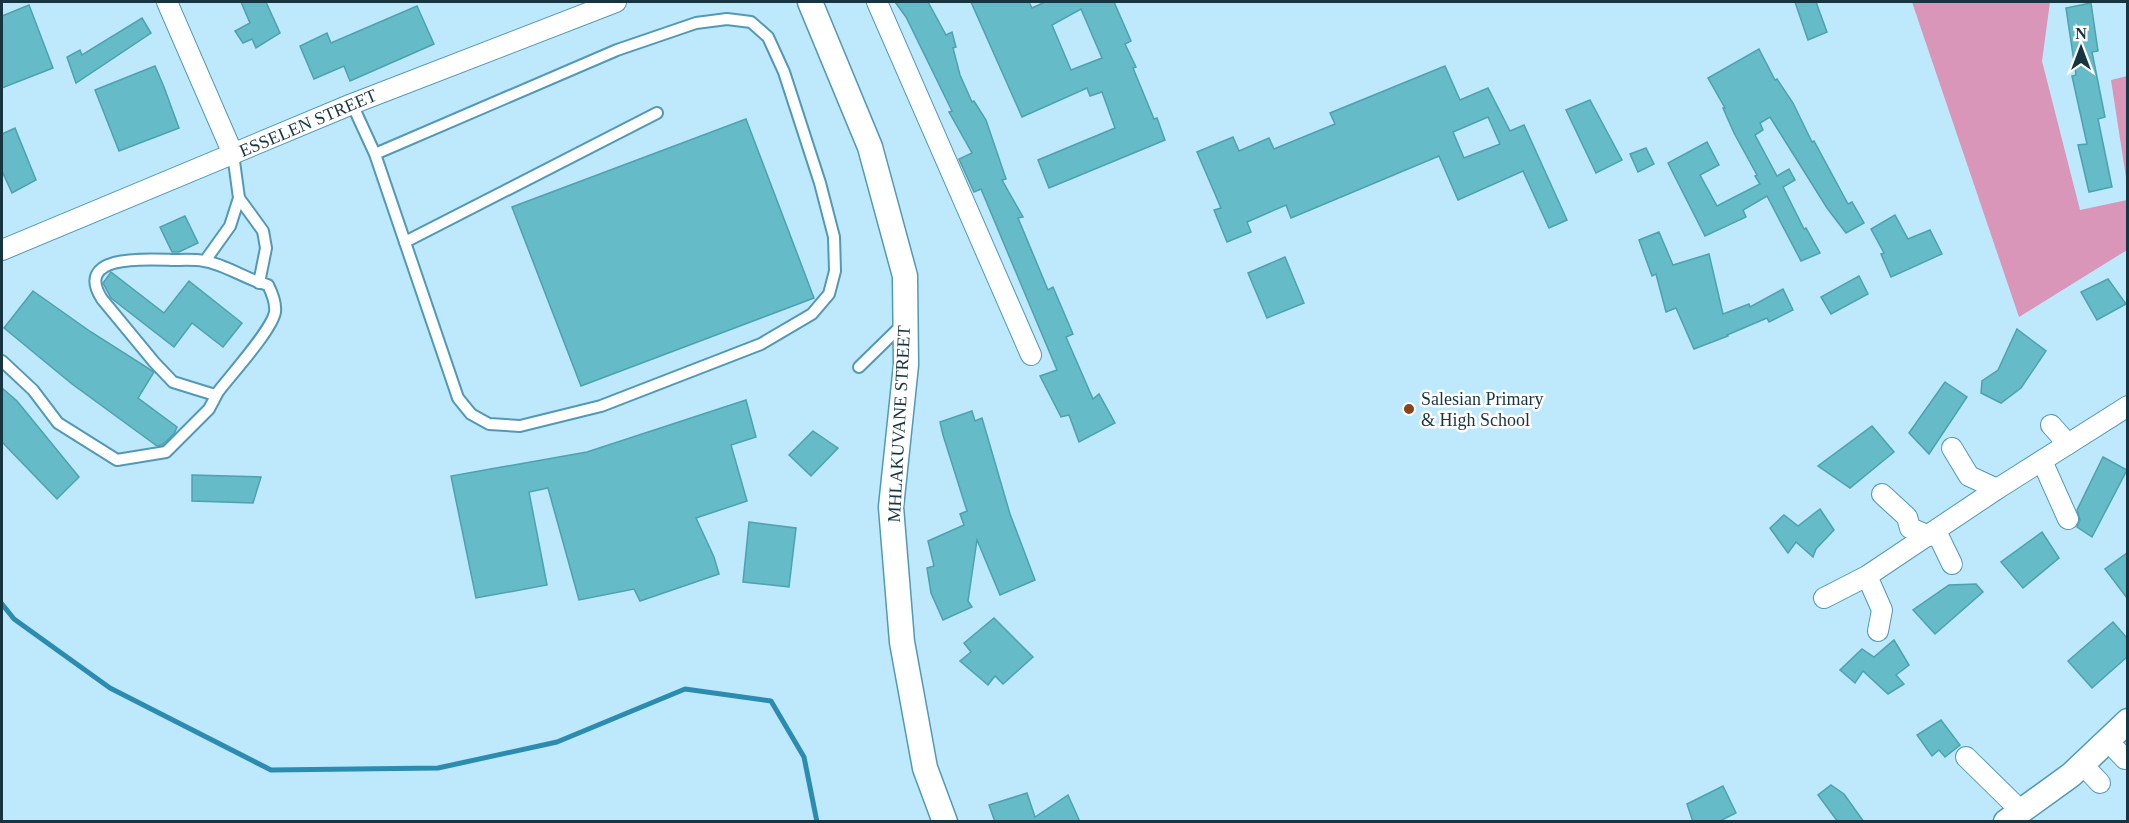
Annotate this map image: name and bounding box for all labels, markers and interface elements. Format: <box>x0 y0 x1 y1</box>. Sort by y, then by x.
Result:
north arrow <box>2051 18 2111 78</box>
text: N <box>2075 25 2087 42</box>
street label: ESSELEN STREET <box>236 85 380 161</box>
street label: MHLAKUVANE STREET <box>884 325 914 523</box>
place label: Salesian Primary & High School <box>1421 389 1543 430</box>
marker: Salesian Primary & High School <box>1402 402 1416 416</box>

